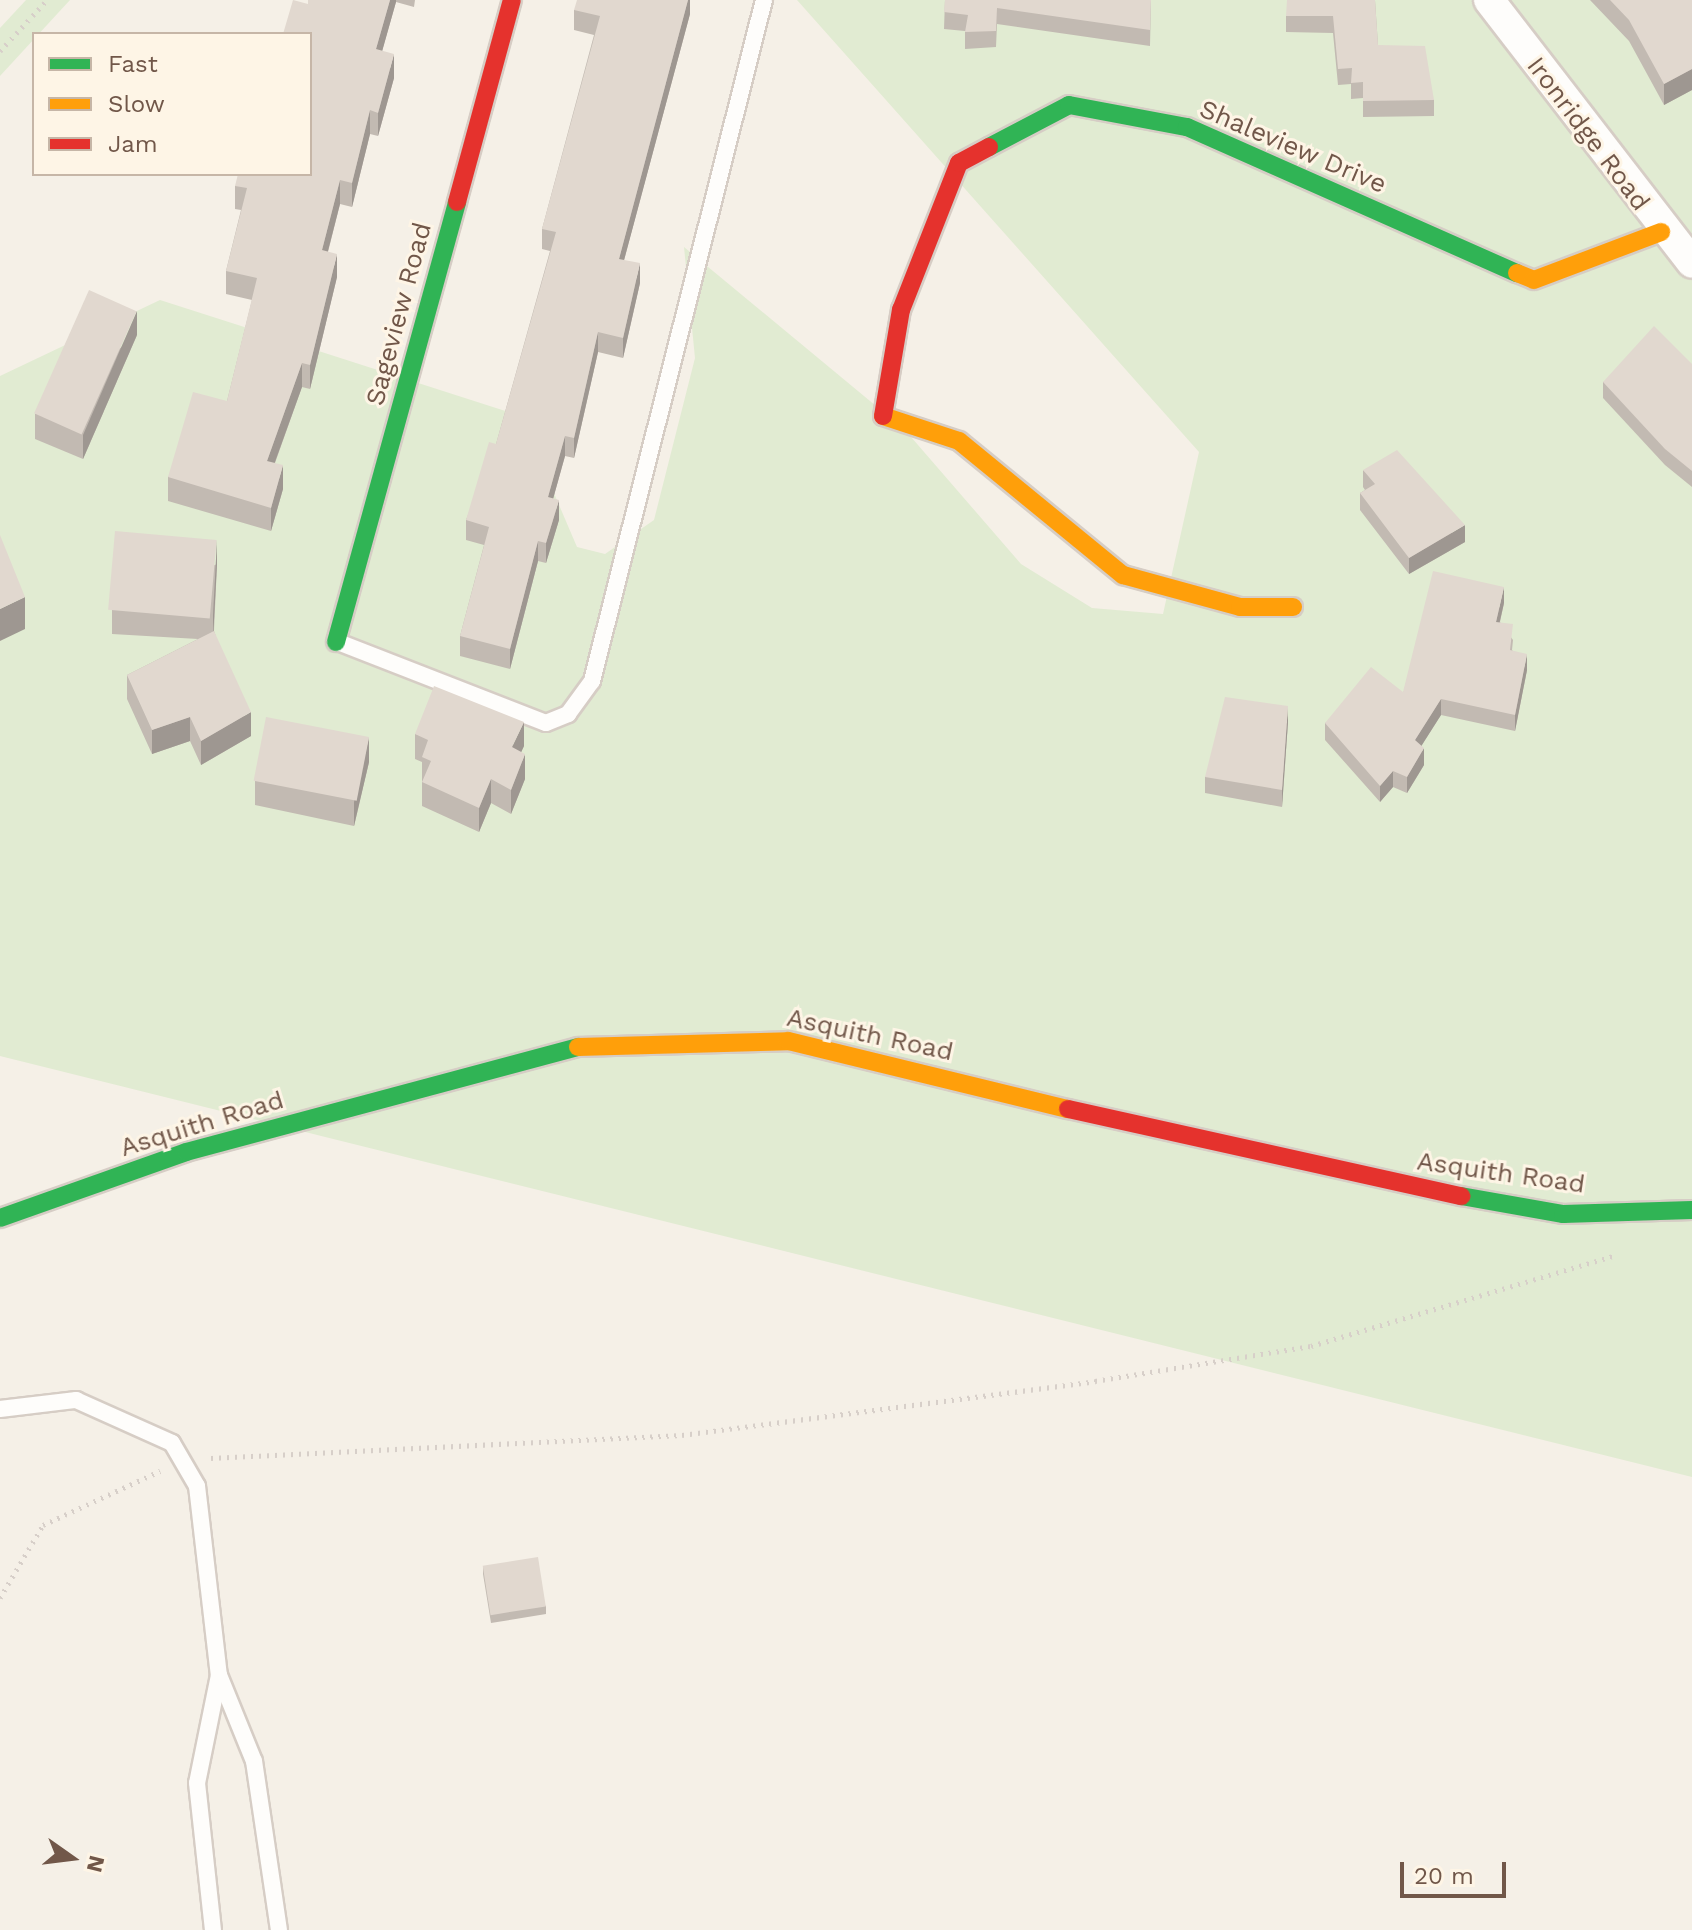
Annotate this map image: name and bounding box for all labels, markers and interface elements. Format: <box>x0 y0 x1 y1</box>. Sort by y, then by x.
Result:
legend <box>32 32 312 176</box>
text: Fast <box>108 50 158 78</box>
street label: Ironridge Road <box>1520 51 1656 217</box>
text: Slow <box>108 90 165 118</box>
street label: Shaleview Drive <box>1195 93 1391 201</box>
text: Jam <box>108 130 158 158</box>
street label: Sageview Road <box>360 219 438 409</box>
street label: Asquith Road <box>784 1002 956 1068</box>
street label: Asquith Road <box>116 1084 288 1164</box>
street label: Asquith Road <box>1415 1146 1587 1200</box>
north arrow <box>32 1818 112 1898</box>
scale bar <box>1404 1846 1510 1896</box>
text: N <box>82 1853 110 1875</box>
text: 20 m <box>1414 1862 1474 1890</box>

